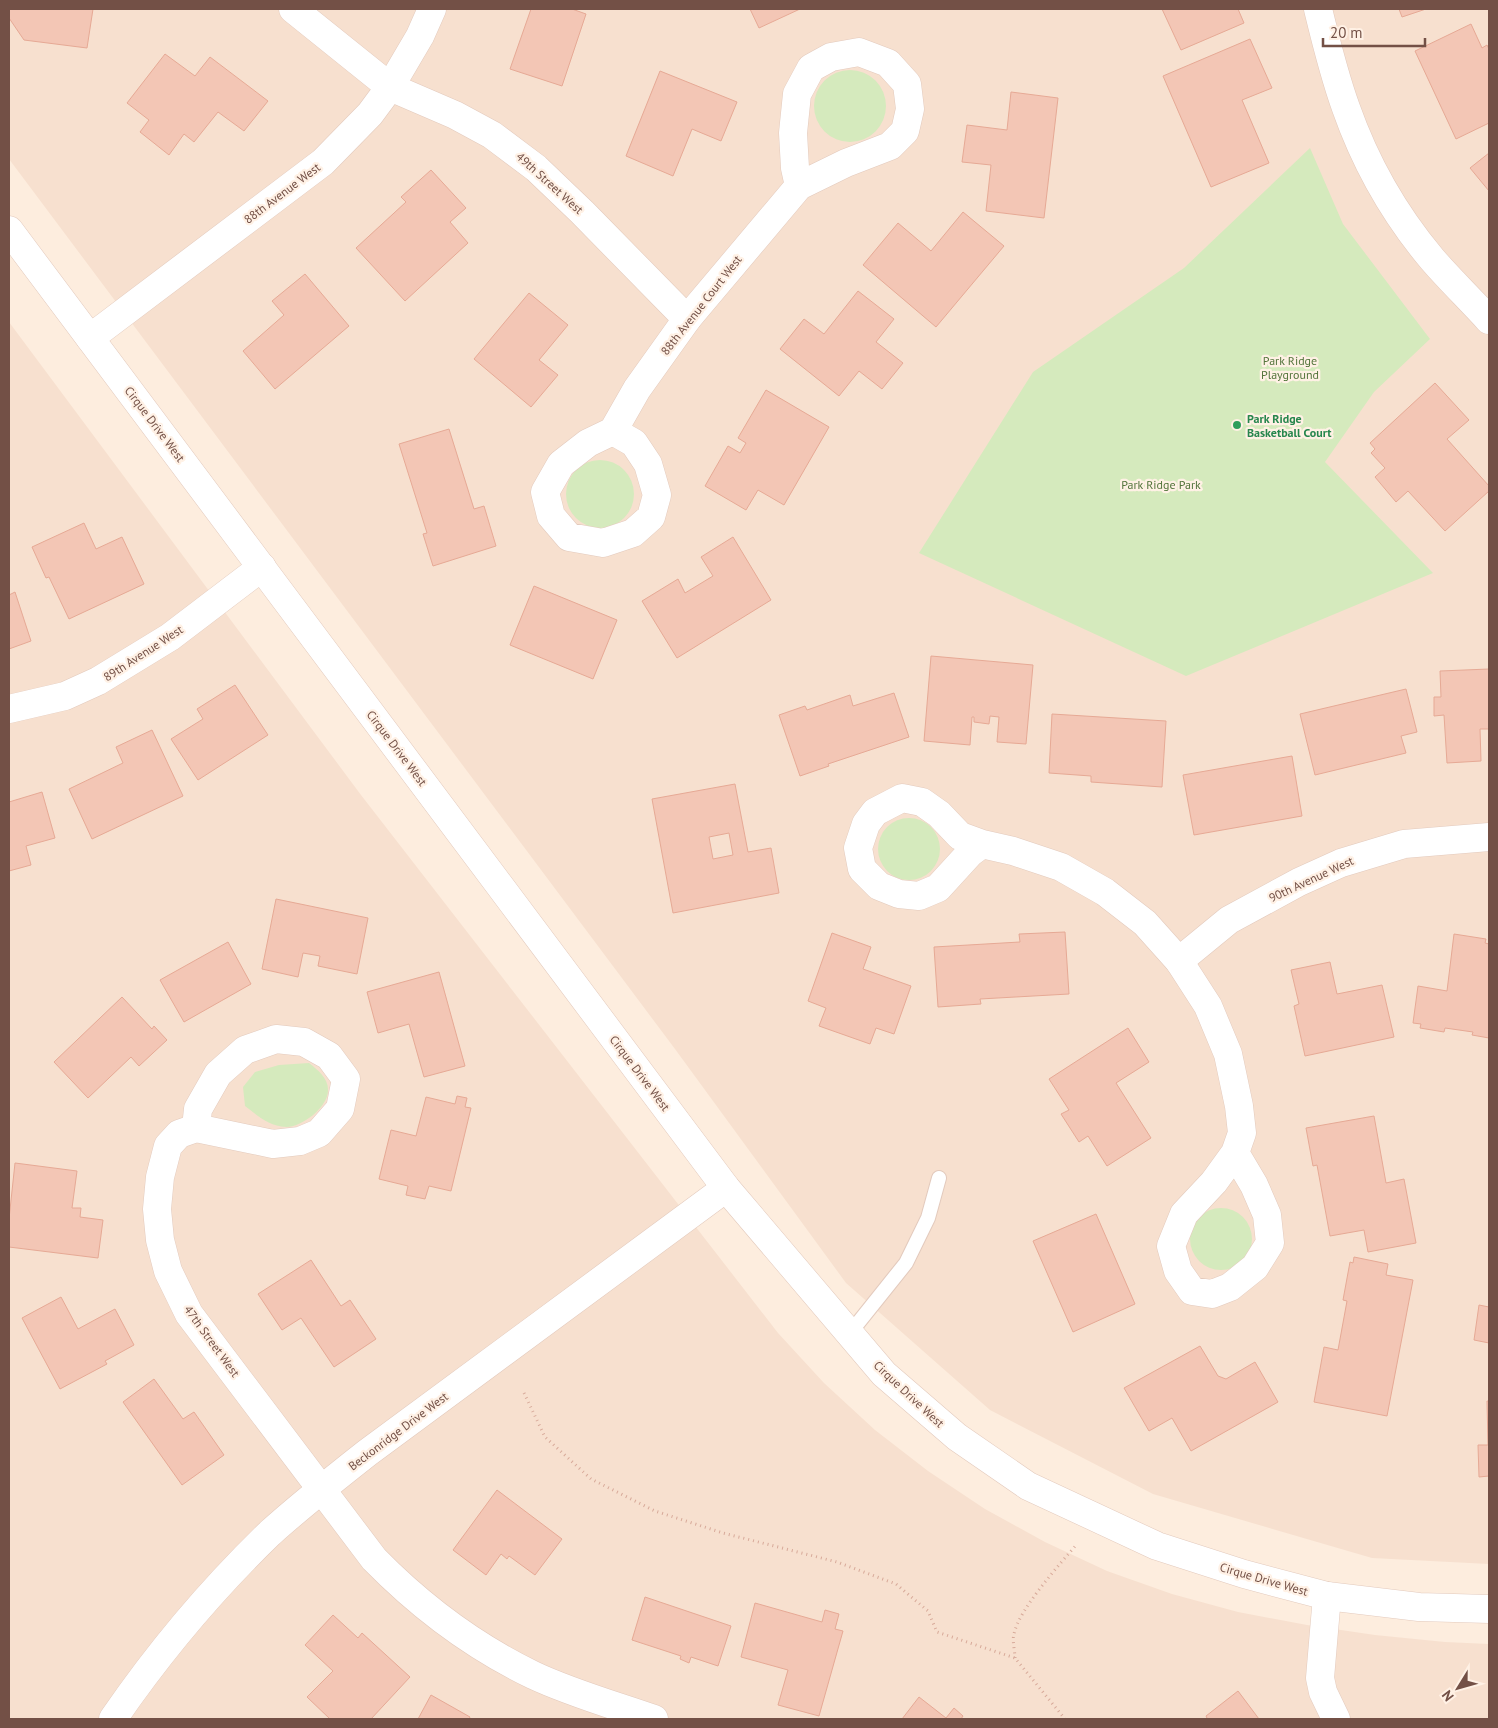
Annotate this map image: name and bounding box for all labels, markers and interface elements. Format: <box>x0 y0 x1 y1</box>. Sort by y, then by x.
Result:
scale bar <box>1323 15 1426 47</box>
text: 20 m <box>1330 23 1363 42</box>
street label: 49th Street West <box>513 149 587 217</box>
street label: 88th Avenue West <box>241 159 323 227</box>
street label: 88th Avenue Court West <box>657 252 745 358</box>
park label: Park Ridge Playground <box>1261 353 1319 382</box>
street label: Cirque Drive West <box>122 383 188 465</box>
place label: Park Ridge Basketball Court <box>1247 411 1332 440</box>
marker: Park Ridge Basketball Court <box>1231 419 1243 431</box>
park label: Park Ridge Park <box>1121 477 1201 492</box>
street label: 89th Avenue West <box>100 622 186 684</box>
street label: Cirque Drive West <box>364 707 430 789</box>
street label: 90th Avenue West <box>1266 853 1356 905</box>
street label: Cirque Drive West <box>607 1032 673 1114</box>
street label: 47th Street West <box>181 1302 243 1380</box>
street label: Cirque Drive West <box>871 1358 947 1430</box>
street label: Beckonridge Drive West <box>345 1389 451 1473</box>
street label: Cirque Drive West <box>1218 1559 1310 1599</box>
north arrow <box>1433 1663 1483 1713</box>
text: N <box>1438 1687 1458 1705</box>

